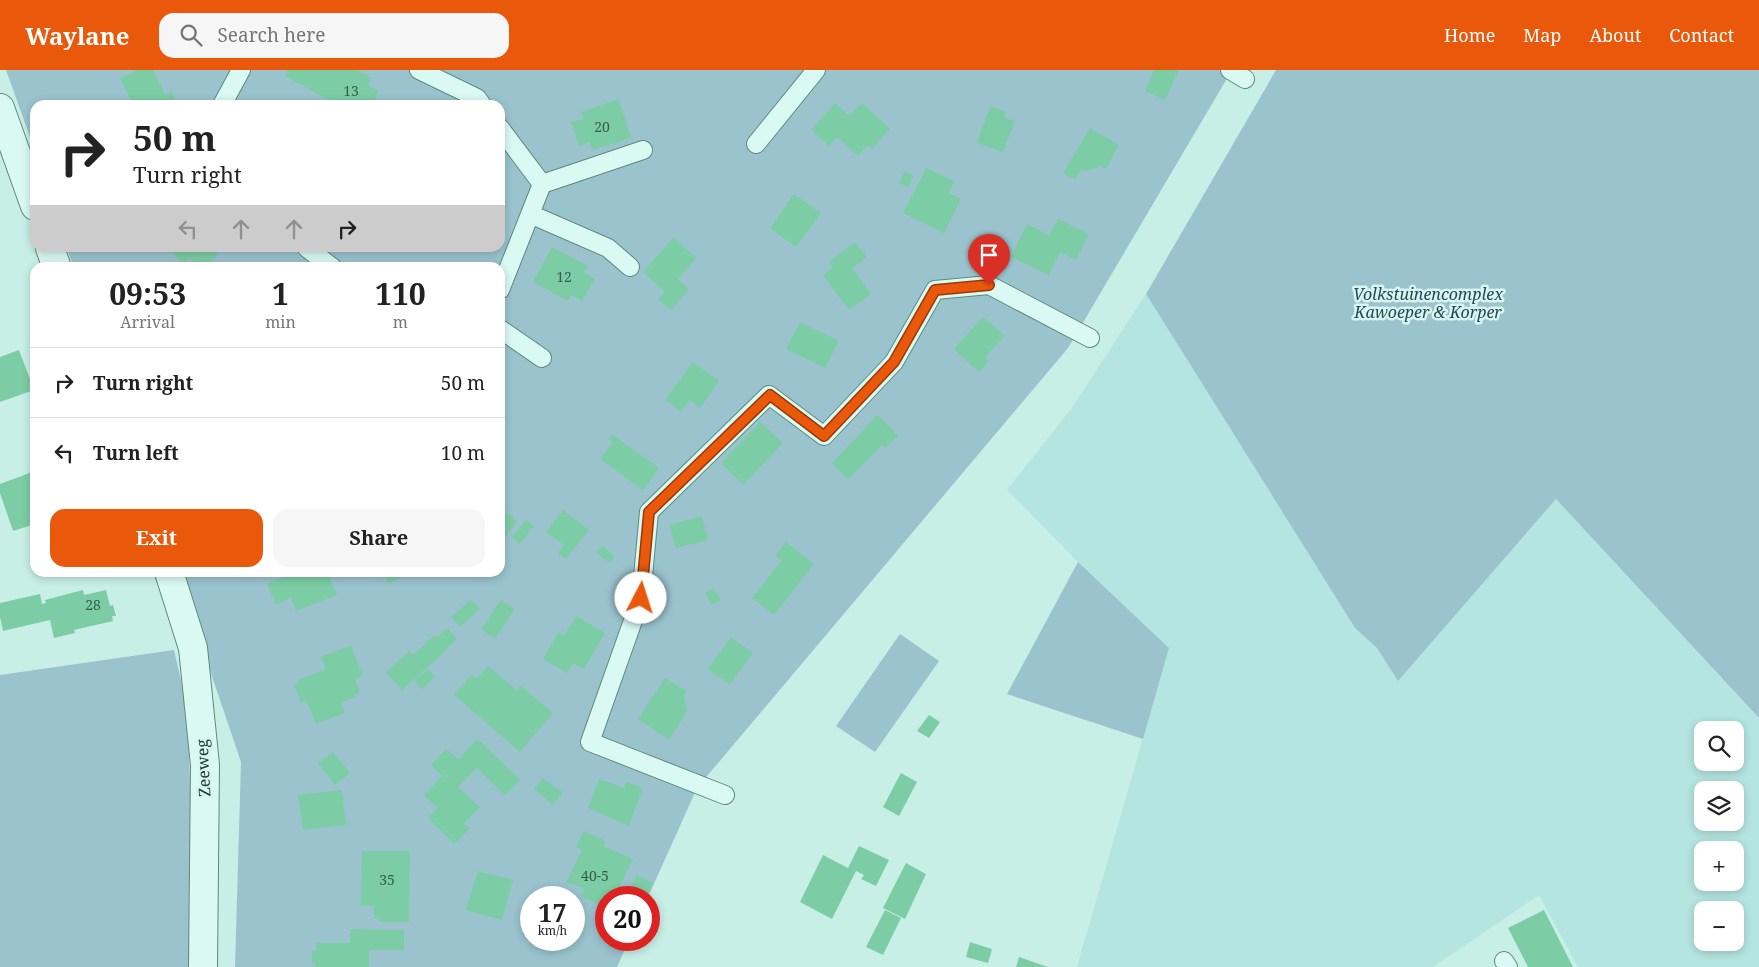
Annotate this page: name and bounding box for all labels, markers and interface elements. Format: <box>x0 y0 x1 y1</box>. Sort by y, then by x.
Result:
search box <box>159 13 509 58</box>
text: Waylane <box>25 19 129 52</box>
icon: search <box>177 21 205 49</box>
text: Search here <box>217 22 325 48</box>
text: Home <box>1444 23 1495 47</box>
text: Map <box>1523 23 1561 47</box>
text: About <box>1589 23 1641 47</box>
text: Contact <box>1669 23 1734 47</box>
house number: 13 <box>343 81 359 100</box>
text: 50 m <box>133 114 216 161</box>
house number: 20 <box>594 117 610 136</box>
icon: right <box>50 120 115 185</box>
text: Turn right <box>133 159 242 189</box>
icon: left <box>174 215 202 243</box>
icon: ahead <box>227 215 255 243</box>
icon: ahead <box>280 215 308 243</box>
icon: right <box>333 215 361 243</box>
pin <box>968 234 1010 285</box>
icon: arrive <box>975 241 1003 269</box>
house number: 12 <box>556 267 572 286</box>
text: 09:53 <box>109 273 186 314</box>
text: 1 <box>272 273 289 314</box>
text: 110 <box>375 273 426 314</box>
park label: Volkstuinencomplex Kawoeper & Korper <box>1353 283 1503 323</box>
text: Arrival <box>120 311 175 333</box>
text: min <box>265 311 296 333</box>
text: m <box>393 311 408 333</box>
icon: right <box>50 369 78 397</box>
text: Turn right <box>93 370 193 396</box>
text: 50 m <box>441 370 485 396</box>
icon: left <box>50 439 78 467</box>
text: Turn left <box>93 440 179 466</box>
text: 10 m <box>441 440 485 466</box>
button: Exit <box>50 509 263 567</box>
button: Share <box>273 509 485 567</box>
position arrow <box>614 571 666 623</box>
house number: 28 <box>85 595 101 614</box>
map controls <box>1694 721 1744 951</box>
button: search <box>1694 721 1744 771</box>
street label: Zeeweg <box>190 738 215 797</box>
button: layers <box>1694 781 1744 831</box>
button: + <box>1694 841 1744 891</box>
house number: 40-5 <box>581 866 609 885</box>
house number: 35 <box>379 870 395 889</box>
speed limit sign: 20 <box>595 886 660 951</box>
text: 17 <box>538 895 567 929</box>
button: − <box>1694 901 1744 951</box>
text: km/h <box>538 922 567 939</box>

